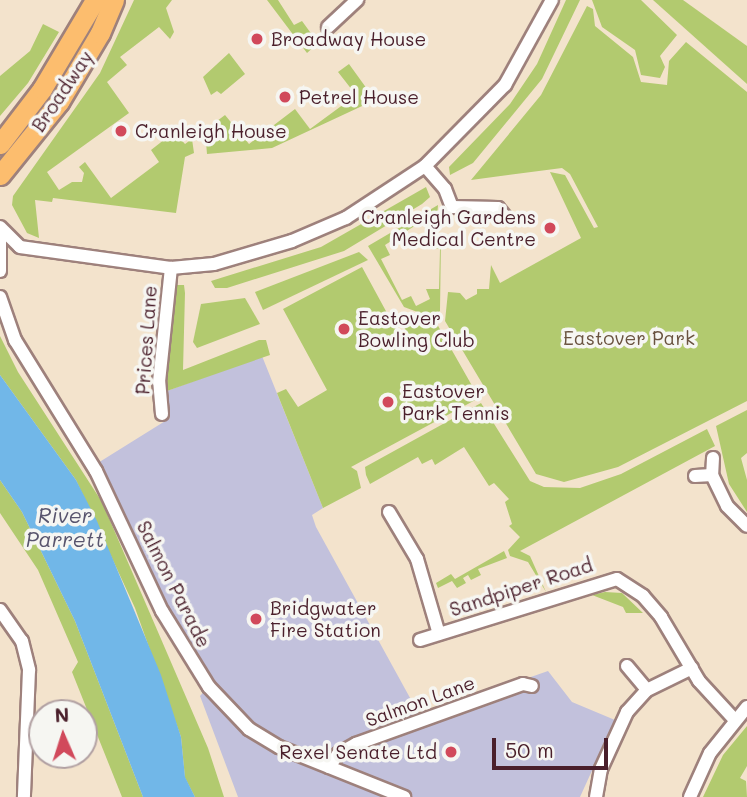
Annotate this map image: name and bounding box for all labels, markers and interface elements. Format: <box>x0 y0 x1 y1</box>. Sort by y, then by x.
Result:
place label: Broadway House <box>271 28 426 50</box>
marker: Broadway House <box>249 31 265 47</box>
street label: Broadway <box>27 46 97 136</box>
place label: Petrel House <box>299 86 419 108</box>
marker: Petrel House <box>277 89 293 105</box>
place label: Cranleigh House <box>135 120 287 142</box>
marker: Cranleigh House <box>113 123 129 139</box>
place label: Cranleigh Gardens Medical Centre <box>361 206 536 250</box>
marker: Cranleigh Gardens Medical Centre <box>542 220 558 236</box>
street label: Prices Lane <box>131 285 161 395</box>
place label: Eastover Bowling Club <box>358 307 475 351</box>
marker: Eastover Bowling Club <box>336 321 352 337</box>
park label: Eastover Park <box>563 327 695 349</box>
place label: Eastover Park Tennis <box>402 380 510 424</box>
marker: Eastover Park Tennis <box>380 394 396 410</box>
water label: River Parrett <box>26 502 104 552</box>
street label: Salmon Parade <box>132 517 216 651</box>
street label: Sandpiper Road <box>447 553 595 621</box>
place label: Bridgwater Fire Station <box>270 597 381 641</box>
marker: Bridgwater Fire Station <box>248 611 264 627</box>
street label: Salmon Lane <box>362 671 478 731</box>
north arrow <box>28 699 98 769</box>
text: N <box>54 702 70 727</box>
scale bar <box>495 724 610 768</box>
text: 50 m <box>505 736 554 763</box>
place label: Rexel Senate Ltd <box>279 741 437 763</box>
marker: Rexel Senate Ltd <box>443 744 459 760</box>

